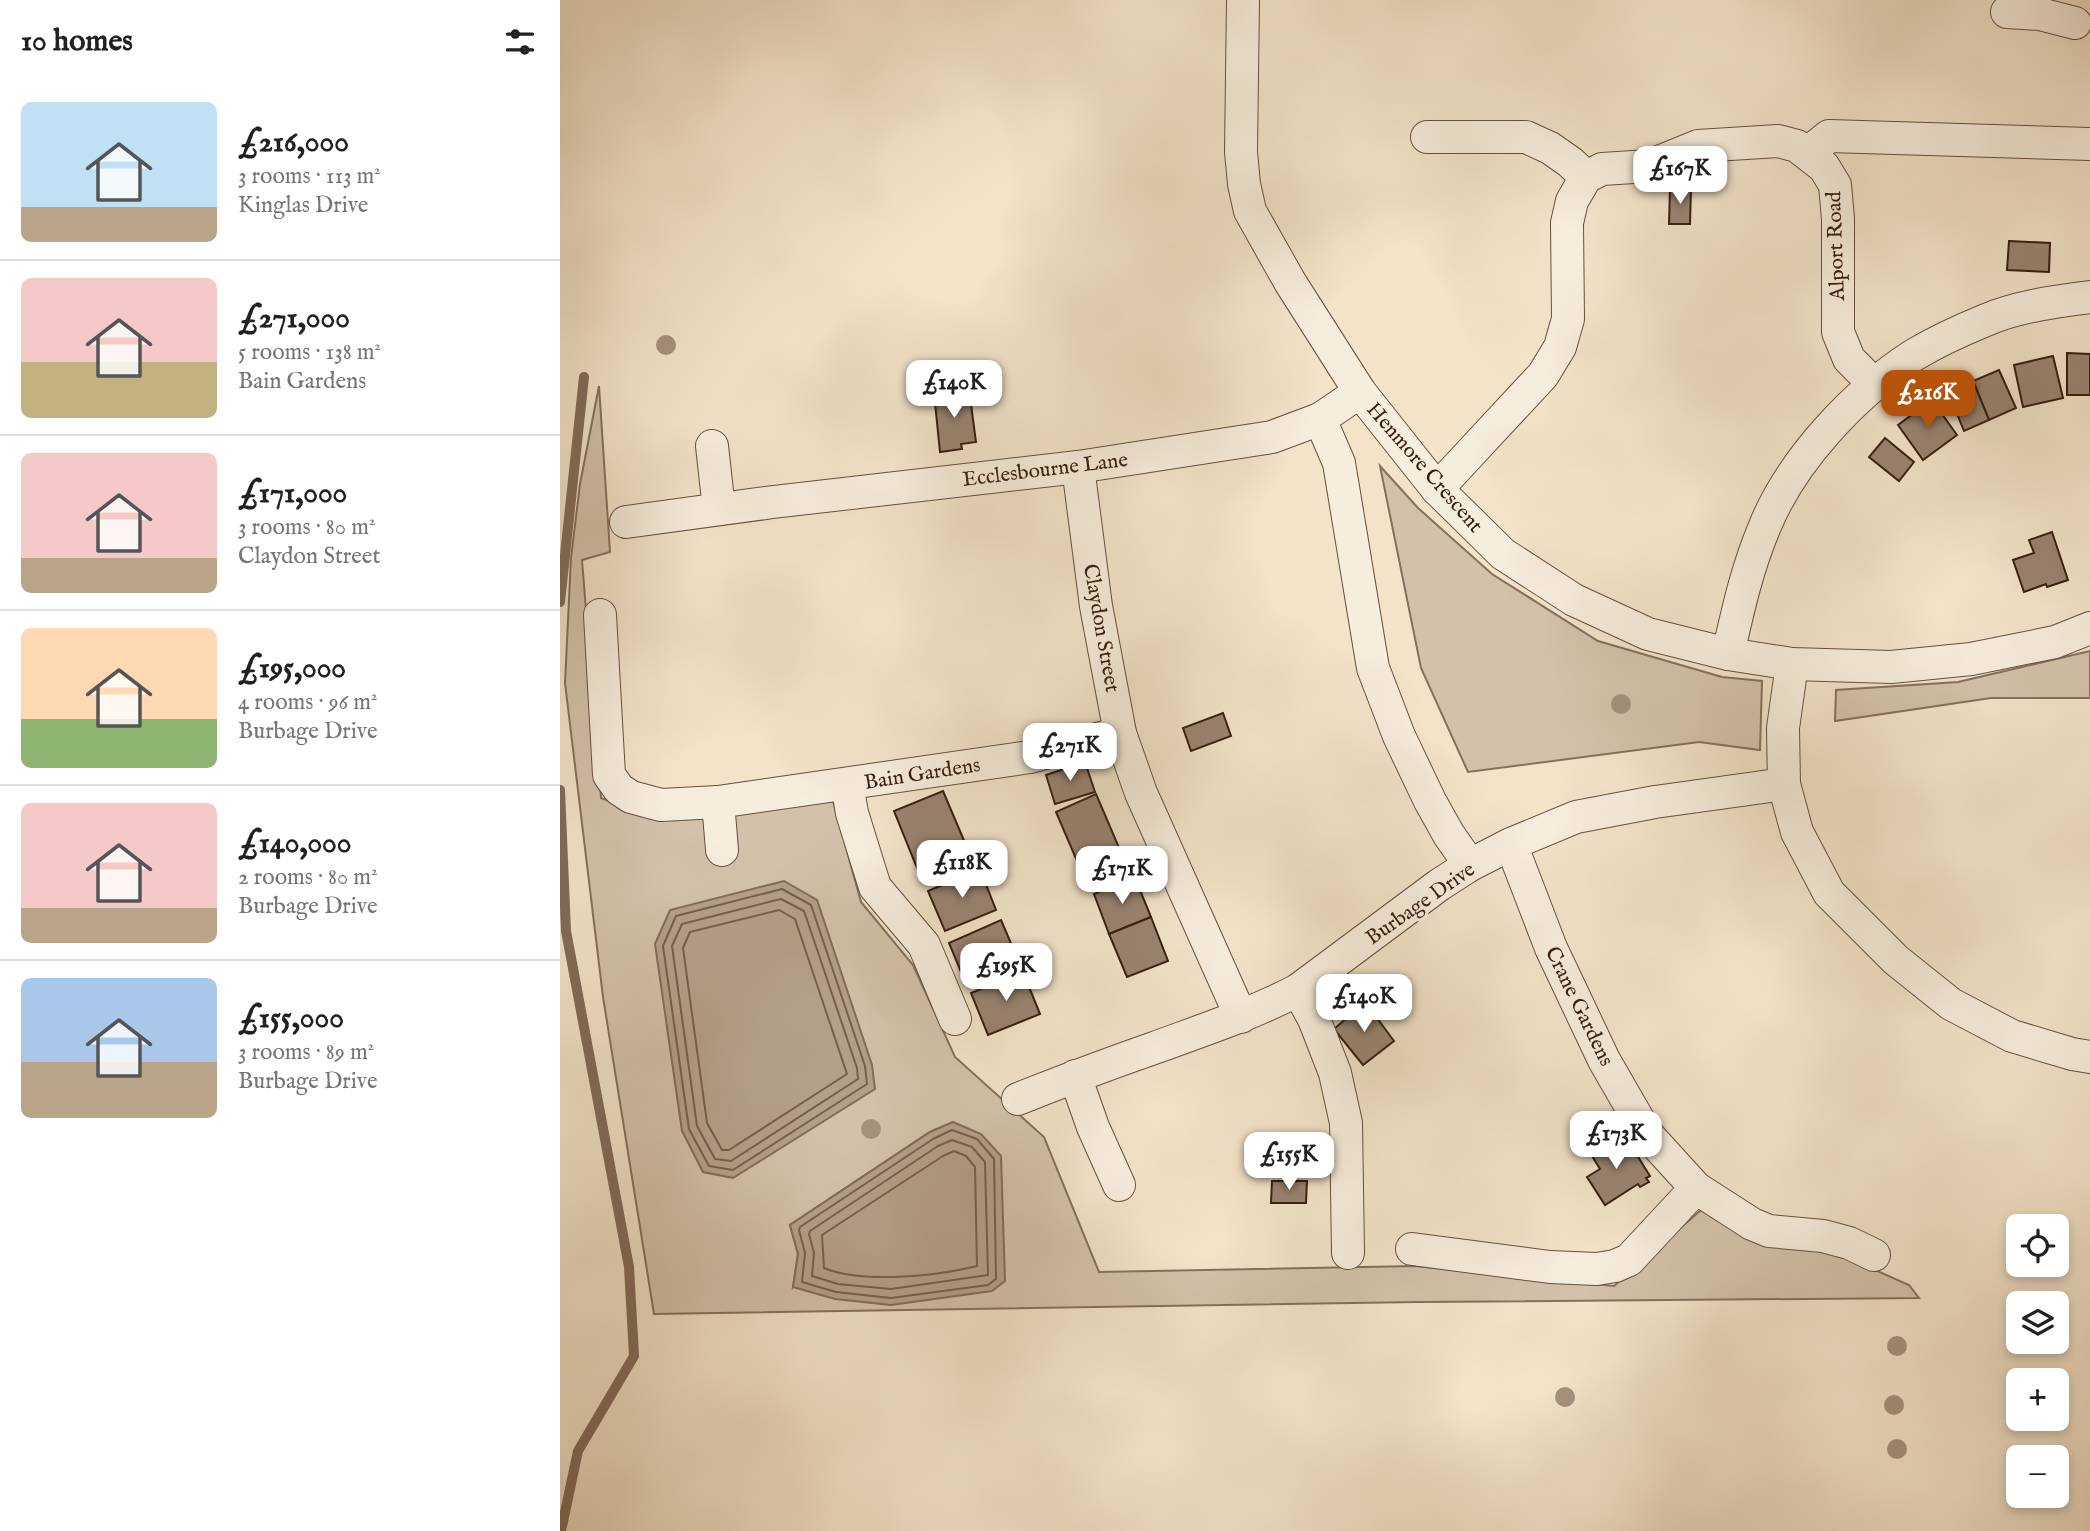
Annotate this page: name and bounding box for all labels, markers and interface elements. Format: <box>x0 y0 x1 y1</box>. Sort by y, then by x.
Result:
text: 10 homes <box>21 23 133 61</box>
icon: filters <box>501 23 539 61</box>
text: £216,000 <box>238 124 349 162</box>
icon: home <box>77 130 161 214</box>
pin: £167K <box>1631 146 1729 206</box>
text: £167K <box>1649 154 1711 183</box>
text: 3 rooms · 113 m² <box>238 162 381 191</box>
street label: Alport Road <box>1821 190 1852 302</box>
text: Kinglas Drive <box>238 191 368 220</box>
text: £271,000 <box>238 300 350 338</box>
icon: home <box>77 306 161 390</box>
text: 5 rooms · 138 m² <box>238 338 381 367</box>
pin: £140K <box>905 360 1003 420</box>
text: Bain Gardens <box>238 367 366 396</box>
text: £140K <box>922 368 986 397</box>
pin: £216K <box>1879 370 1977 430</box>
text: £216K <box>1897 378 1959 407</box>
street label: Henmore Crescent <box>1360 397 1488 539</box>
street label: Ecclesbourne Lane <box>961 447 1130 494</box>
text: £171,000 <box>238 475 347 513</box>
icon: home <box>77 481 161 565</box>
text: 3 rooms · 80 m² <box>238 513 375 542</box>
text: Claydon Street <box>238 542 380 571</box>
street label: Claydon Street <box>1076 562 1125 695</box>
text: £195,000 <box>238 650 346 688</box>
icon: home <box>77 656 161 740</box>
text: 4 rooms · 96 m² <box>238 688 377 717</box>
text: Burbage Drive <box>238 717 377 746</box>
pin: £271K <box>1021 724 1119 783</box>
text: £271K <box>1039 731 1101 760</box>
street label: Bain Gardens <box>862 752 982 797</box>
text: £140,000 <box>238 825 352 863</box>
icon: home <box>77 831 161 915</box>
pin: £118K <box>913 841 1011 900</box>
pin: £171K <box>1073 846 1171 906</box>
text: £118K <box>933 848 991 877</box>
text: £171K <box>1092 854 1152 883</box>
street label: Burbage Drive <box>1361 856 1481 952</box>
text: 2 rooms · 80 m² <box>238 863 378 892</box>
text: Burbage Drive <box>238 892 377 921</box>
street label: Crane Gardens <box>1538 942 1619 1071</box>
pin: £195K <box>957 944 1055 1003</box>
text: £195K <box>976 951 1036 980</box>
pin: £140K <box>1315 974 1413 1034</box>
text: £140K <box>1332 982 1396 1011</box>
text: £155,000 <box>238 1000 344 1038</box>
icon: home <box>77 1006 161 1090</box>
text: 3 rooms · 89 m² <box>238 1038 374 1067</box>
text: Burbage Drive <box>238 1067 377 1096</box>
pin: £173K <box>1567 1112 1665 1171</box>
text: £173K <box>1586 1119 1646 1148</box>
pin: £155K <box>1240 1132 1338 1192</box>
text: £155K <box>1260 1140 1318 1169</box>
map controls <box>2006 1214 2069 1508</box>
button: locate <box>2006 1214 2069 1277</box>
button: layers <box>2006 1291 2069 1354</box>
button: + <box>2006 1368 2069 1431</box>
button: − <box>2006 1445 2069 1508</box>

